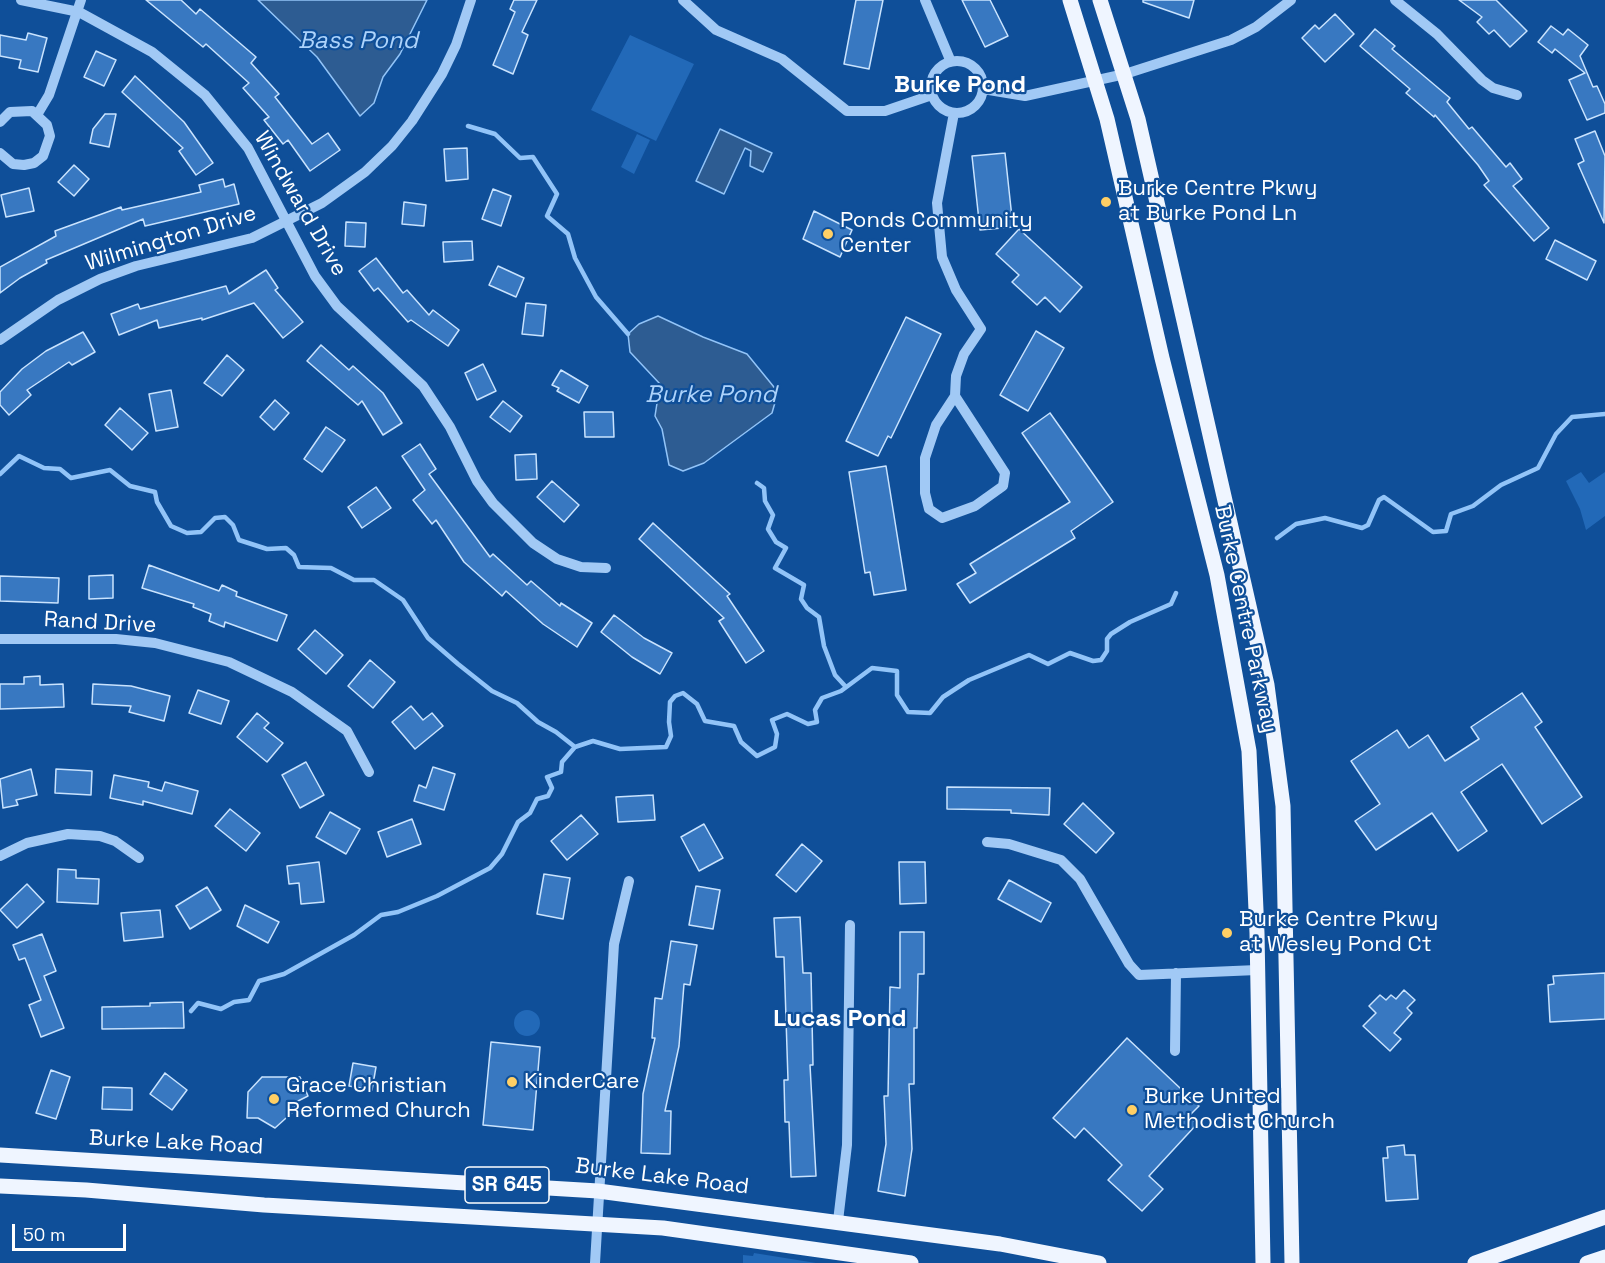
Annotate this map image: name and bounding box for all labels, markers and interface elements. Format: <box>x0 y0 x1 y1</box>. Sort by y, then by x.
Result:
water label: Bass Pond <box>298 27 418 55</box>
district label: Burke Pond <box>894 71 1026 99</box>
street label: Windward Drive <box>248 127 352 281</box>
place label: Burke Centre Pkwy at Burke Pond Ln <box>1118 176 1317 228</box>
marker: Burke Centre Pkwy at Burke Pond Ln <box>1099 195 1113 209</box>
street label: Wilmington Drive <box>82 200 260 278</box>
place label: Ponds Community Center <box>840 208 1033 260</box>
marker: Ponds Community Center <box>821 227 835 241</box>
water label: Burke Pond <box>645 381 777 409</box>
street label: Burke Centre Parkway <box>1208 503 1282 735</box>
street label: Rand Drive <box>43 607 157 639</box>
place label: Burke Centre Pkwy at Wesley Pond Ct <box>1239 907 1438 958</box>
marker: Burke Centre Pkwy at Wesley Pond Ct <box>1220 926 1234 940</box>
district label: Lucas Pond <box>773 1005 907 1033</box>
place label: KinderCare <box>524 1069 639 1095</box>
place label: Grace Christian Reformed Church <box>286 1073 471 1124</box>
marker: KinderCare <box>505 1075 519 1089</box>
place label: Burke United Methodist Church <box>1144 1084 1335 1136</box>
marker: Grace Christian Reformed Church <box>267 1092 281 1106</box>
marker: Burke United Methodist Church <box>1125 1103 1139 1117</box>
street label: Burke Lake Road <box>88 1125 264 1161</box>
street label: Burke Lake Road <box>574 1153 750 1201</box>
road number: SR 645 <box>465 1167 549 1203</box>
scale bar <box>15 1212 129 1250</box>
text: 50 m <box>23 1223 65 1246</box>

